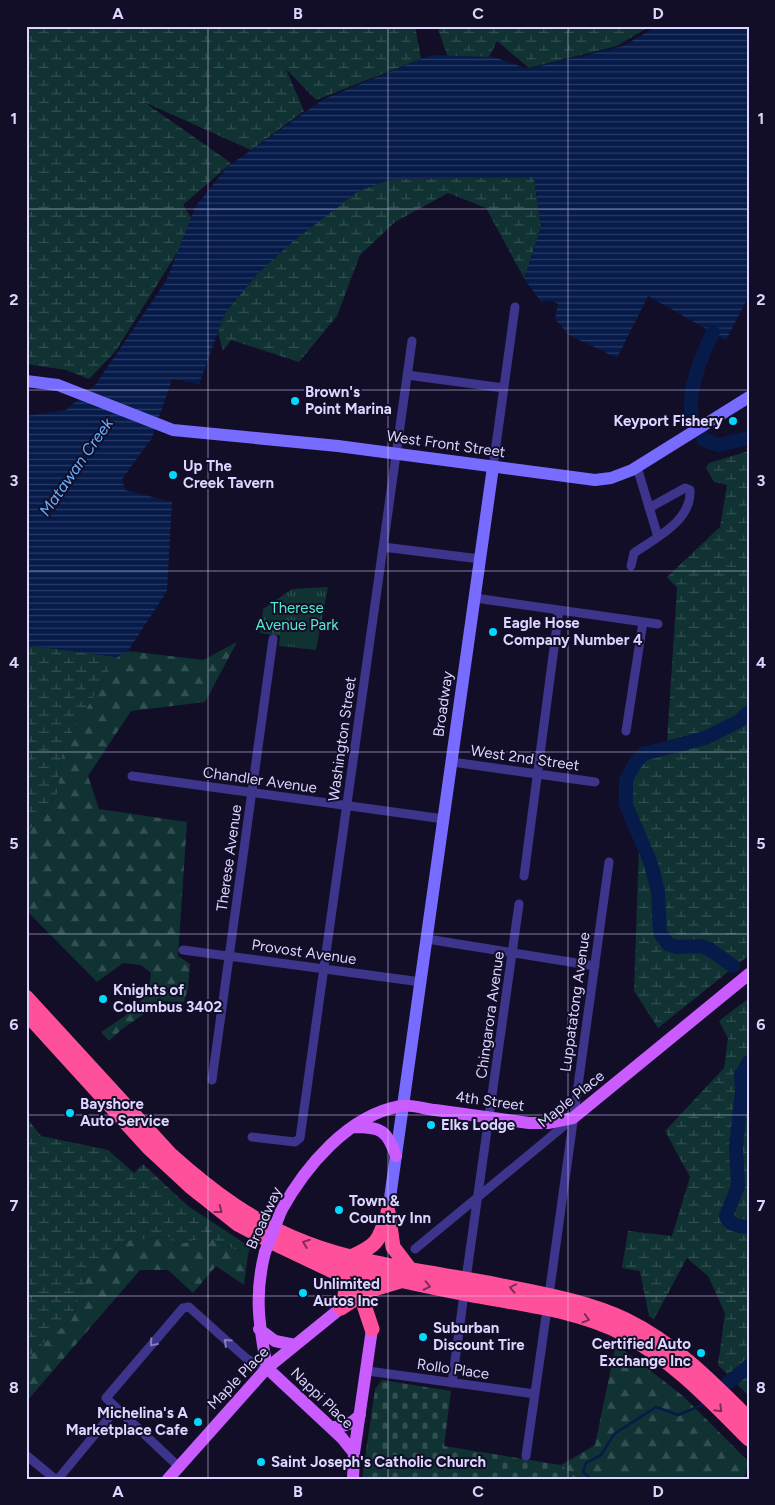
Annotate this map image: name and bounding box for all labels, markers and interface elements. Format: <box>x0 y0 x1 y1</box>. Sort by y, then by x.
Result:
text: A <box>112 4 124 23</box>
text: B <box>293 4 303 23</box>
text: C <box>472 4 484 23</box>
text: D <box>652 4 664 23</box>
text: 1 <box>11 109 17 128</box>
text: 1 <box>758 109 764 128</box>
text: 2 <box>9 290 19 309</box>
text: 2 <box>756 290 766 309</box>
place label: Brown's Point Marina <box>305 383 392 418</box>
marker: Brown's Point Marina <box>289 395 301 407</box>
place label: Keyport Fishery <box>613 412 723 430</box>
water label: Matawan Creek <box>35 413 118 520</box>
marker: Keyport Fishery <box>727 415 739 427</box>
street label: West Front Street <box>385 427 507 461</box>
place label: Up The Creek Tavern <box>183 457 274 492</box>
marker: Up The Creek Tavern <box>167 469 179 481</box>
text: 3 <box>10 471 19 490</box>
text: 3 <box>757 471 766 490</box>
park label: Therese Avenue Park <box>256 599 339 634</box>
place label: Eagle Hose Company Number 4 <box>503 614 643 649</box>
marker: Eagle Hose Company Number 4 <box>487 626 499 638</box>
text: 4 <box>9 653 19 672</box>
text: 4 <box>756 653 766 672</box>
street label: Broadway <box>429 670 457 738</box>
street label: Washington Street <box>324 675 360 803</box>
street label: West 2nd Street <box>469 741 581 775</box>
street label: Chandler Avenue <box>202 763 318 797</box>
street label: Therese Avenue <box>213 803 245 913</box>
text: 5 <box>9 834 19 853</box>
text: 5 <box>756 834 766 853</box>
street label: Luppatatong Avenue <box>556 931 594 1073</box>
street label: Provost Avenue <box>250 936 358 968</box>
street label: Chingarora Avenue <box>472 950 508 1080</box>
place label: Knights of Columbus 3402 <box>113 981 222 1016</box>
marker: Knights of Columbus 3402 <box>97 993 109 1005</box>
text: 6 <box>9 1015 19 1034</box>
text: 6 <box>756 1015 766 1034</box>
street label: Maple Place <box>534 1067 608 1131</box>
street label: 4th Street <box>455 1087 526 1115</box>
place label: Bayshore Auto Service <box>80 1095 170 1130</box>
marker: Bayshore Auto Service <box>64 1107 76 1119</box>
place label: Elks Lodge <box>441 1116 516 1134</box>
marker: Elks Lodge <box>425 1119 437 1131</box>
street label: Broadway <box>242 1184 286 1252</box>
place label: Town & Country Inn <box>349 1192 431 1227</box>
text: 7 <box>10 1196 19 1215</box>
text: 7 <box>757 1196 766 1215</box>
one-way arrow <box>213 1204 223 1213</box>
marker: Town & Country Inn <box>333 1204 345 1216</box>
one-way arrow <box>302 1239 311 1249</box>
place label: Unlimited Autos Inc <box>313 1275 380 1310</box>
one-way arrow <box>422 1280 431 1291</box>
one-way arrow <box>509 1283 518 1294</box>
marker: Unlimited Autos Inc <box>297 1287 309 1299</box>
one-way arrow <box>581 1313 590 1323</box>
place label: Suburban Discount Tire <box>433 1319 525 1354</box>
marker: Suburban Discount Tire <box>417 1331 429 1343</box>
place label: Certified Auto Exchange Inc <box>592 1335 691 1370</box>
one-way arrow <box>149 1337 158 1346</box>
one-way arrow <box>223 1338 232 1347</box>
street label: Maple Place <box>204 1343 272 1413</box>
marker: Certified Auto Exchange Inc <box>695 1347 707 1359</box>
street label: Rollo Place <box>416 1355 490 1383</box>
street label: Nappi Place <box>287 1364 357 1432</box>
text: 8 <box>9 1378 19 1397</box>
text: 8 <box>756 1378 766 1397</box>
one-way arrow <box>713 1403 722 1412</box>
place label: Michelina's A Marketplace Cafe <box>66 1404 189 1439</box>
marker: Michelina's A Marketplace Cafe <box>192 1416 204 1428</box>
place label: Saint Joseph's Catholic Church <box>271 1453 486 1471</box>
marker: Saint Joseph's Catholic Church <box>255 1456 267 1468</box>
text: A <box>112 1482 124 1501</box>
text: B <box>293 1482 303 1501</box>
text: C <box>472 1482 484 1501</box>
text: D <box>652 1482 664 1501</box>

